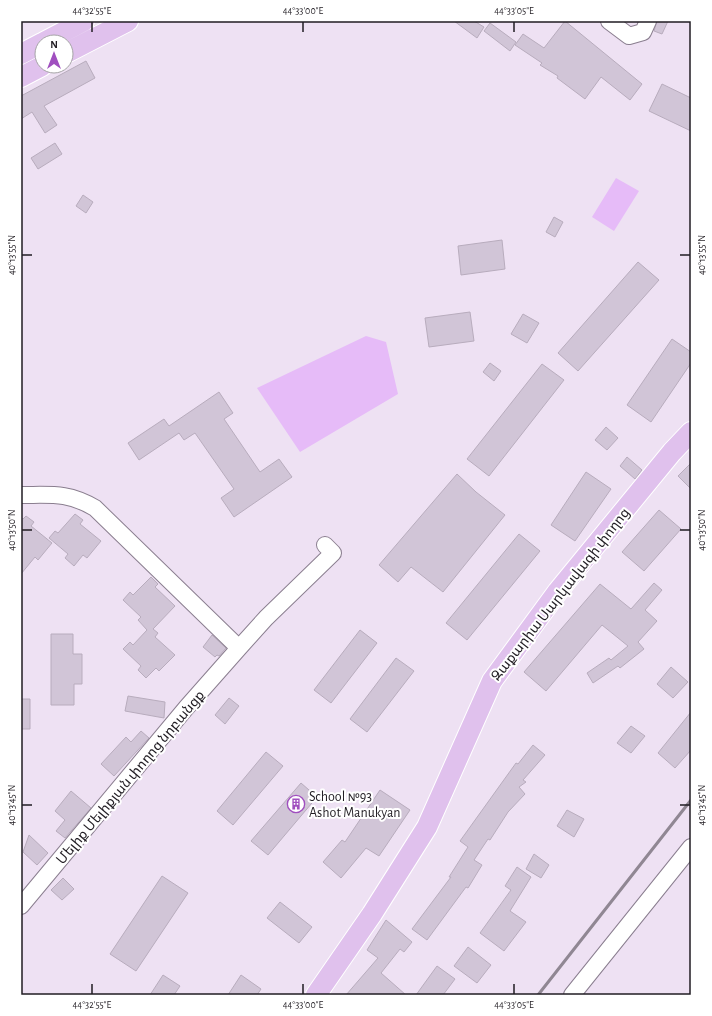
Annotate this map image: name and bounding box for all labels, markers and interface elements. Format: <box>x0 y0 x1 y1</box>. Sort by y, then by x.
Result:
text: 44°32'55"E <box>73 6 112 16</box>
text: 44°33'00"E <box>283 6 323 16</box>
text: 44°33'05"E <box>494 6 534 16</box>
north arrow <box>34 34 74 74</box>
text: N <box>50 39 58 50</box>
text: 40°13'55"N <box>7 235 17 275</box>
text: 40°13'55"N <box>697 235 707 275</box>
street label: Զաքարիա Սարկավագի փողոց <box>489 506 633 684</box>
text: 40°13'50"N <box>7 509 17 551</box>
text: 40°13'50"N <box>697 509 707 551</box>
street label: Մելիք Մելիքյան փողոց նրբանցք <box>54 688 207 867</box>
text: 40°13'45"N <box>7 785 17 825</box>
text: 40°13'45"N <box>697 785 707 825</box>
place label: School №93 Ashot Manukyan <box>309 790 401 820</box>
building icon: School №93 Ashot Manukyan <box>286 794 306 814</box>
text: 44°32'55"E <box>73 1000 112 1010</box>
text: 44°33'00"E <box>283 1000 323 1010</box>
text: 44°33'05"E <box>494 1000 534 1010</box>

